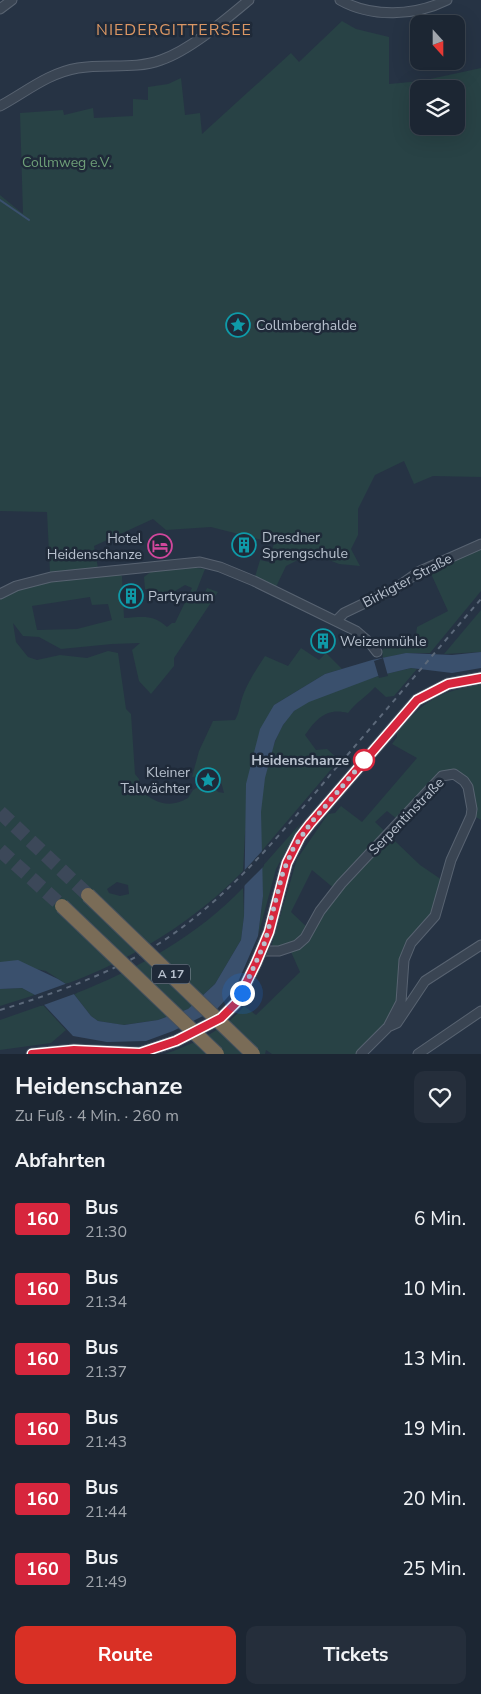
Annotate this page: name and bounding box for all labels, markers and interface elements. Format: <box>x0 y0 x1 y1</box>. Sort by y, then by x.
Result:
north arrow <box>410 15 465 70</box>
map controls <box>410 15 465 135</box>
district label: NIEDERGITTERSEE <box>96 19 252 41</box>
button: layers <box>410 80 465 135</box>
park label: Collmweg e.V. <box>22 153 112 172</box>
place icon: Collmberghalde <box>225 312 251 338</box>
place label: Collmberghalde <box>256 316 357 335</box>
place label: Dresdner Sprengschule <box>262 528 348 563</box>
place label: Hotel Heidenschanze <box>47 529 143 564</box>
building icon: Dresdner Sprengschule <box>231 532 257 558</box>
hotel icon: Hotel Heidenschanze <box>147 533 173 559</box>
street label: Birkigter Straße <box>359 549 455 612</box>
building icon: Partyraum <box>118 583 144 609</box>
place label: Partyraum <box>148 587 214 606</box>
building icon: Weizenmühle <box>310 628 336 654</box>
place label: Weizenmühle <box>340 632 426 651</box>
marker: Heidenschanze <box>353 749 375 771</box>
place label: Heidenschanze <box>251 751 349 770</box>
place label: Kleiner Talwächter <box>120 763 190 798</box>
place icon: Kleiner Talwächter <box>195 767 221 793</box>
street label: Serpentinstraße <box>365 774 448 859</box>
road number: A 17 <box>152 964 190 984</box>
your location <box>230 981 255 1006</box>
text: Heidenschanze <box>15 1070 183 1102</box>
button: heart <box>414 1071 466 1123</box>
text: Zu Fuß · 4 Min. · 260 m <box>15 1105 179 1127</box>
text: Abfahrten <box>15 1148 105 1174</box>
text: Bus <box>85 1195 118 1221</box>
text: 6 Min. <box>414 1206 466 1232</box>
text: 160 <box>26 1207 59 1231</box>
text: 21:30 <box>85 1221 127 1243</box>
text: Bus <box>85 1265 118 1291</box>
text: 10 Min. <box>403 1276 466 1302</box>
text: 160 <box>26 1277 59 1301</box>
text: 21:34 <box>85 1291 127 1313</box>
text: Bus <box>85 1335 118 1361</box>
text: 13 Min. <box>403 1346 466 1372</box>
text: 160 <box>26 1347 59 1371</box>
text: 21:37 <box>85 1361 127 1383</box>
text: Bus <box>85 1405 118 1431</box>
text: 19 Min. <box>403 1416 466 1442</box>
text: 160 <box>26 1417 59 1441</box>
text: 21:43 <box>85 1431 127 1453</box>
text: Bus <box>85 1475 118 1501</box>
text: 20 Min. <box>403 1486 466 1512</box>
text: 160 <box>26 1487 59 1511</box>
text: 21:44 <box>85 1501 127 1523</box>
text: Bus <box>85 1545 118 1571</box>
text: 25 Min. <box>403 1556 466 1582</box>
text: 160 <box>26 1557 59 1581</box>
text: 21:49 <box>85 1571 127 1593</box>
button: Route <box>15 1626 236 1684</box>
button: Tickets <box>246 1626 466 1684</box>

